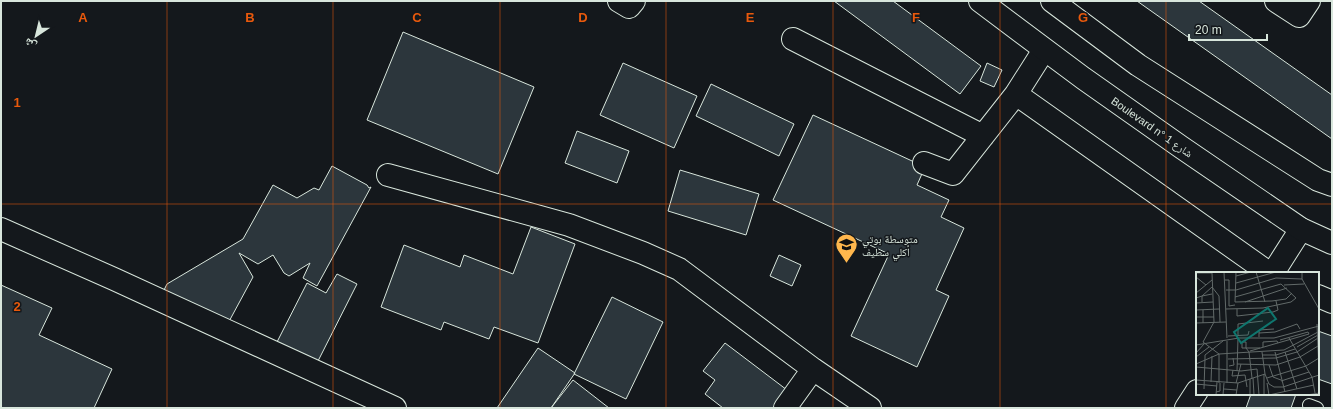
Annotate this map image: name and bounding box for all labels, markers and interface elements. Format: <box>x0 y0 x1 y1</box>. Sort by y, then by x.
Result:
text: A <box>78 10 88 25</box>
text: B <box>245 10 255 25</box>
text: C <box>412 10 422 25</box>
text: D <box>578 10 588 25</box>
text: E <box>746 10 755 25</box>
text: F <box>912 10 920 25</box>
text: G <box>1078 10 1088 25</box>
north arrow <box>16 16 56 56</box>
scale bar <box>1189 16 1267 42</box>
text: 20 m <box>1195 23 1222 37</box>
text: ش <box>22 34 40 52</box>
street label: Boulevard n° شارع 1 <box>1109 94 1195 160</box>
text: 1 <box>13 95 21 110</box>
school or university icon: متوسطة بوتي أكلي سطيف <box>834 232 860 265</box>
place label: متوسطة بوتي أكلي سطيف <box>862 233 918 261</box>
inset map <box>1196 272 1319 395</box>
text: 2 <box>13 299 21 314</box>

